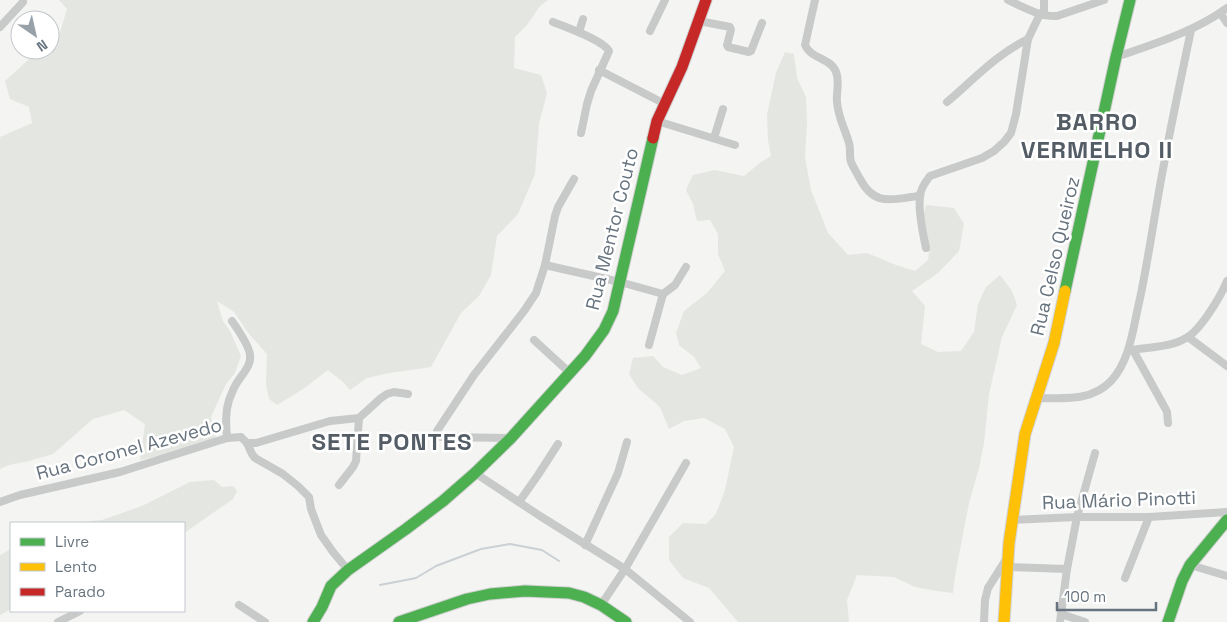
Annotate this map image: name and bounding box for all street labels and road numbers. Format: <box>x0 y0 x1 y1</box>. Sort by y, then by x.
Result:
street label: Rua Mentor Couto <box>580 145 644 313</box>
street label: Rua Celso Queiroz <box>1025 174 1085 338</box>
street label: Rua Coronel Azevedo <box>33 412 225 486</box>
street label: Rua Mário Pinotti <box>1042 485 1196 515</box>

